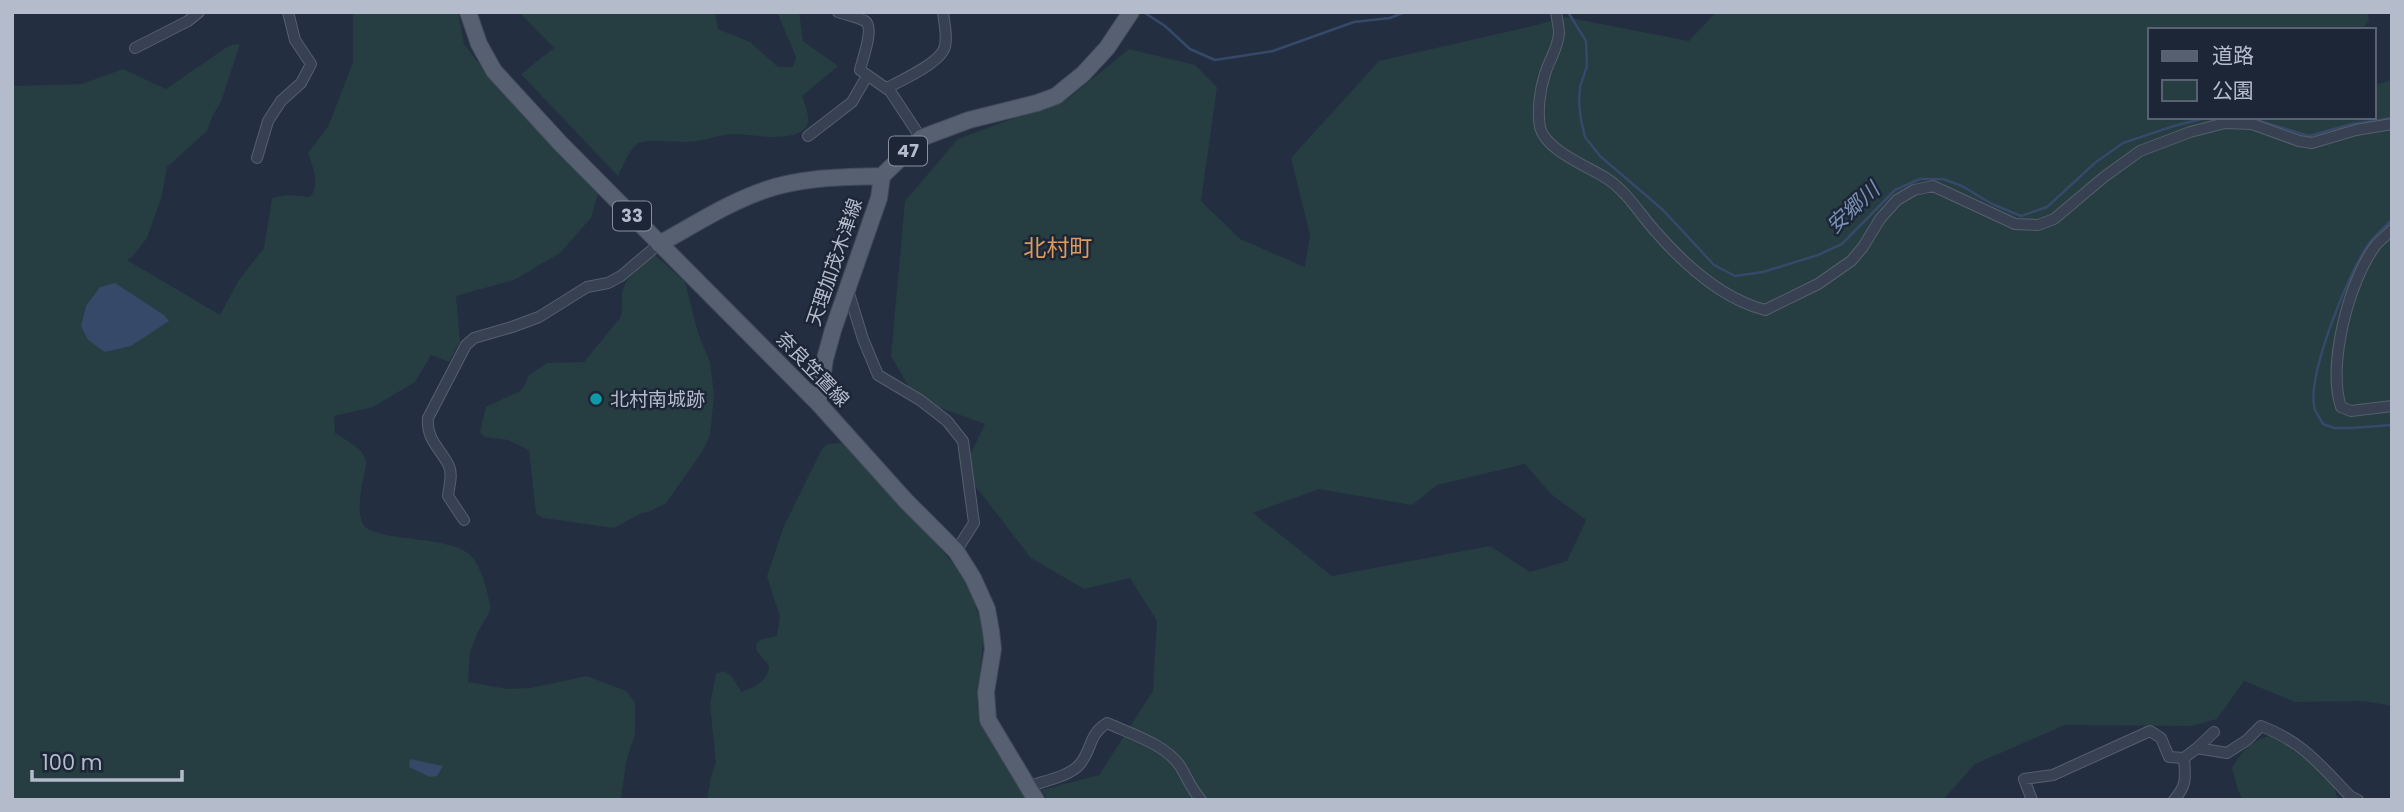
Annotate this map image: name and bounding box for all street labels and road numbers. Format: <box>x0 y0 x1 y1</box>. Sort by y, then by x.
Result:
road number: 47 <box>889 136 927 166</box>
street label: 天理加茂木津線 <box>800 195 869 329</box>
road number: 33 <box>613 202 651 230</box>
street label: 奈良笠置線 <box>770 326 855 413</box>

